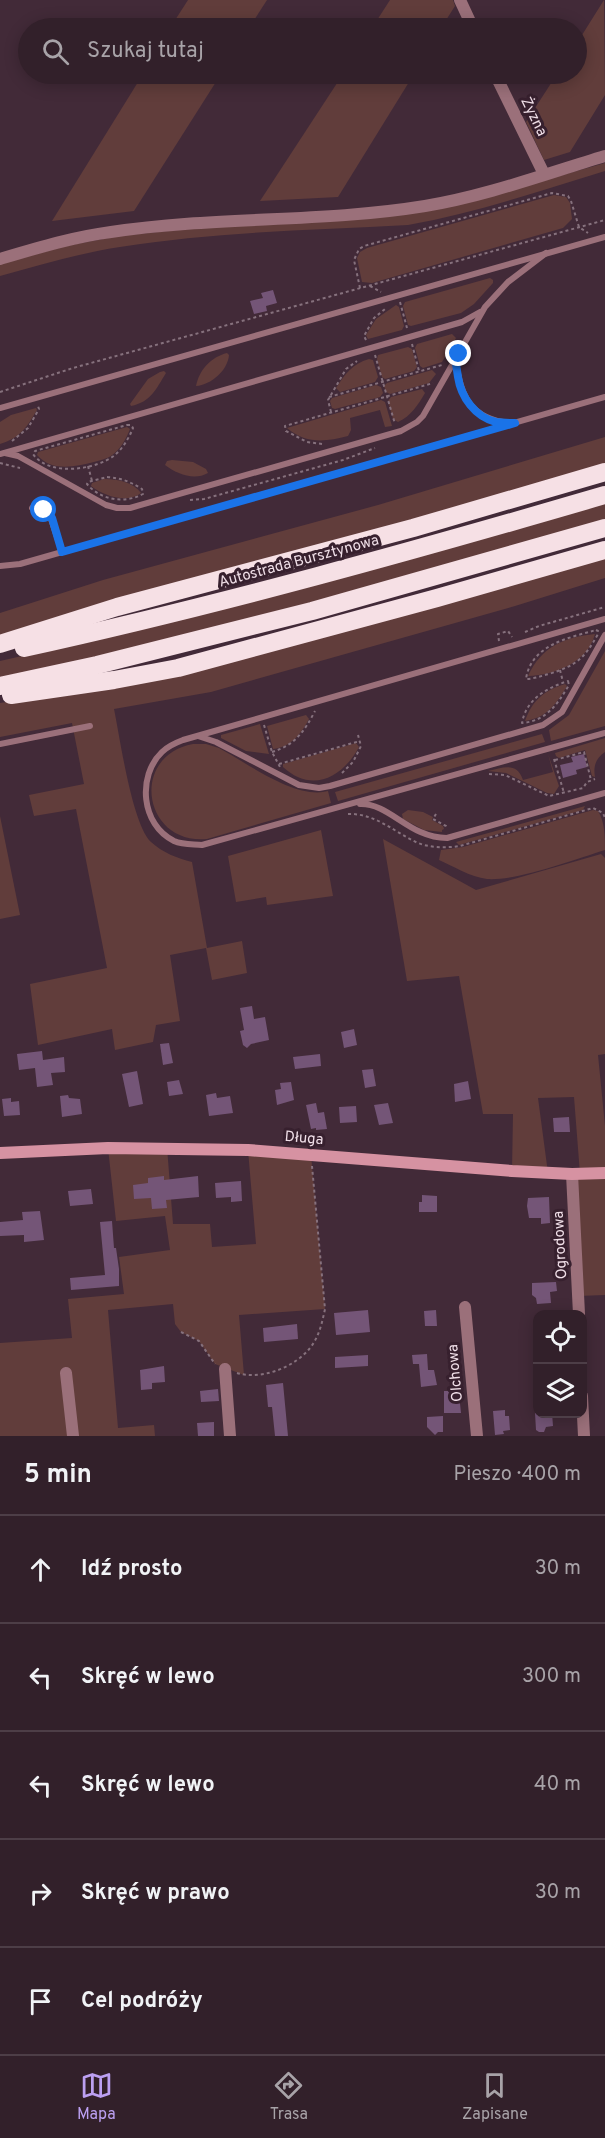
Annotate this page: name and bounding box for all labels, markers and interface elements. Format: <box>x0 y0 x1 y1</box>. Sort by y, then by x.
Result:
search box <box>18 18 587 84</box>
icon: search <box>39 35 72 68</box>
text: Szukaj tutaj <box>87 38 204 65</box>
street label: Żyzna <box>515 94 552 140</box>
route end <box>445 340 471 366</box>
route start <box>30 496 56 522</box>
street label: Autostrada Bursztynowa <box>217 531 381 593</box>
street label: Długa <box>284 1128 324 1150</box>
street label: Ogrodowa <box>550 1210 572 1280</box>
map controls <box>533 1310 587 1418</box>
button: locate <box>533 1310 587 1364</box>
street label: Olchowa <box>444 1343 468 1403</box>
button: layers <box>533 1364 587 1418</box>
text: 5 min <box>24 1459 92 1492</box>
text: Pieszo · 400 m <box>454 1462 581 1488</box>
icon: ahead <box>24 1553 57 1586</box>
text: Idź prosto <box>81 1556 183 1583</box>
text: 30 m <box>535 1556 581 1582</box>
icon: left <box>24 1661 57 1694</box>
text: Skręć w lewo <box>81 1664 215 1691</box>
text: 300 m <box>522 1664 581 1690</box>
icon: left <box>24 1769 57 1802</box>
text: Skręć w lewo <box>81 1772 215 1799</box>
text: 40 m <box>534 1772 581 1798</box>
icon: right <box>24 1877 57 1910</box>
text: Skręć w prawo <box>81 1880 230 1907</box>
text: 30 m <box>535 1880 581 1906</box>
icon: arrive <box>24 1985 57 2018</box>
text: Cel podróży <box>81 1988 203 2015</box>
tab: Mapa <box>77 2069 116 2125</box>
tab: Trasa <box>270 2069 308 2125</box>
tab: Zapisane <box>462 2069 528 2125</box>

